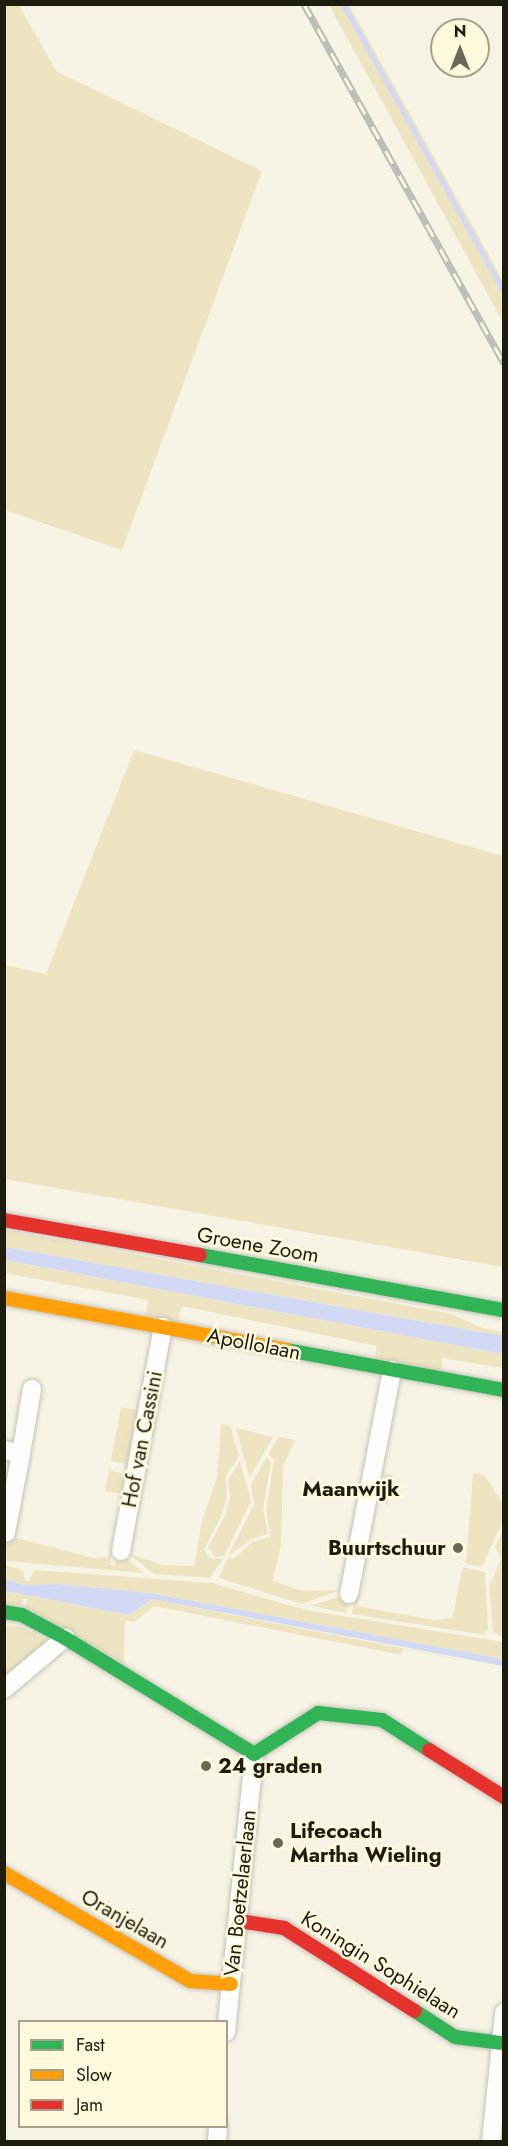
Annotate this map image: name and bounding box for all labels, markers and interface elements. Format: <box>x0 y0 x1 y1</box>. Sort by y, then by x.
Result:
north arrow <box>430 18 490 78</box>
text: N <box>454 20 466 43</box>
street label: Groene Zoom <box>195 1222 321 1268</box>
street label: Apollolaan <box>205 1323 303 1365</box>
street label: Hof van Cassini <box>116 1368 168 1510</box>
district label: Maanwijk <box>302 1476 400 1502</box>
place label: Buurtschuur <box>328 1535 446 1561</box>
marker: Buurtschuur <box>451 1541 465 1555</box>
place label: 24 graden <box>218 1753 323 1779</box>
marker: 24 graden <box>199 1759 213 1773</box>
street label: Van Boetzelaerlaan <box>219 1808 261 1978</box>
place label: Lifecoach Martha Wieling <box>290 1818 441 1868</box>
marker: Lifecoach Martha Wieling <box>271 1836 285 1850</box>
street label: Oranjelaan <box>77 1884 173 1954</box>
street label: Koningin Sophielaan <box>297 1906 465 2024</box>
legend <box>18 2020 228 2128</box>
text: Fast <box>76 2032 105 2058</box>
text: Slow <box>76 2062 112 2088</box>
text: Jam <box>76 2092 103 2118</box>

